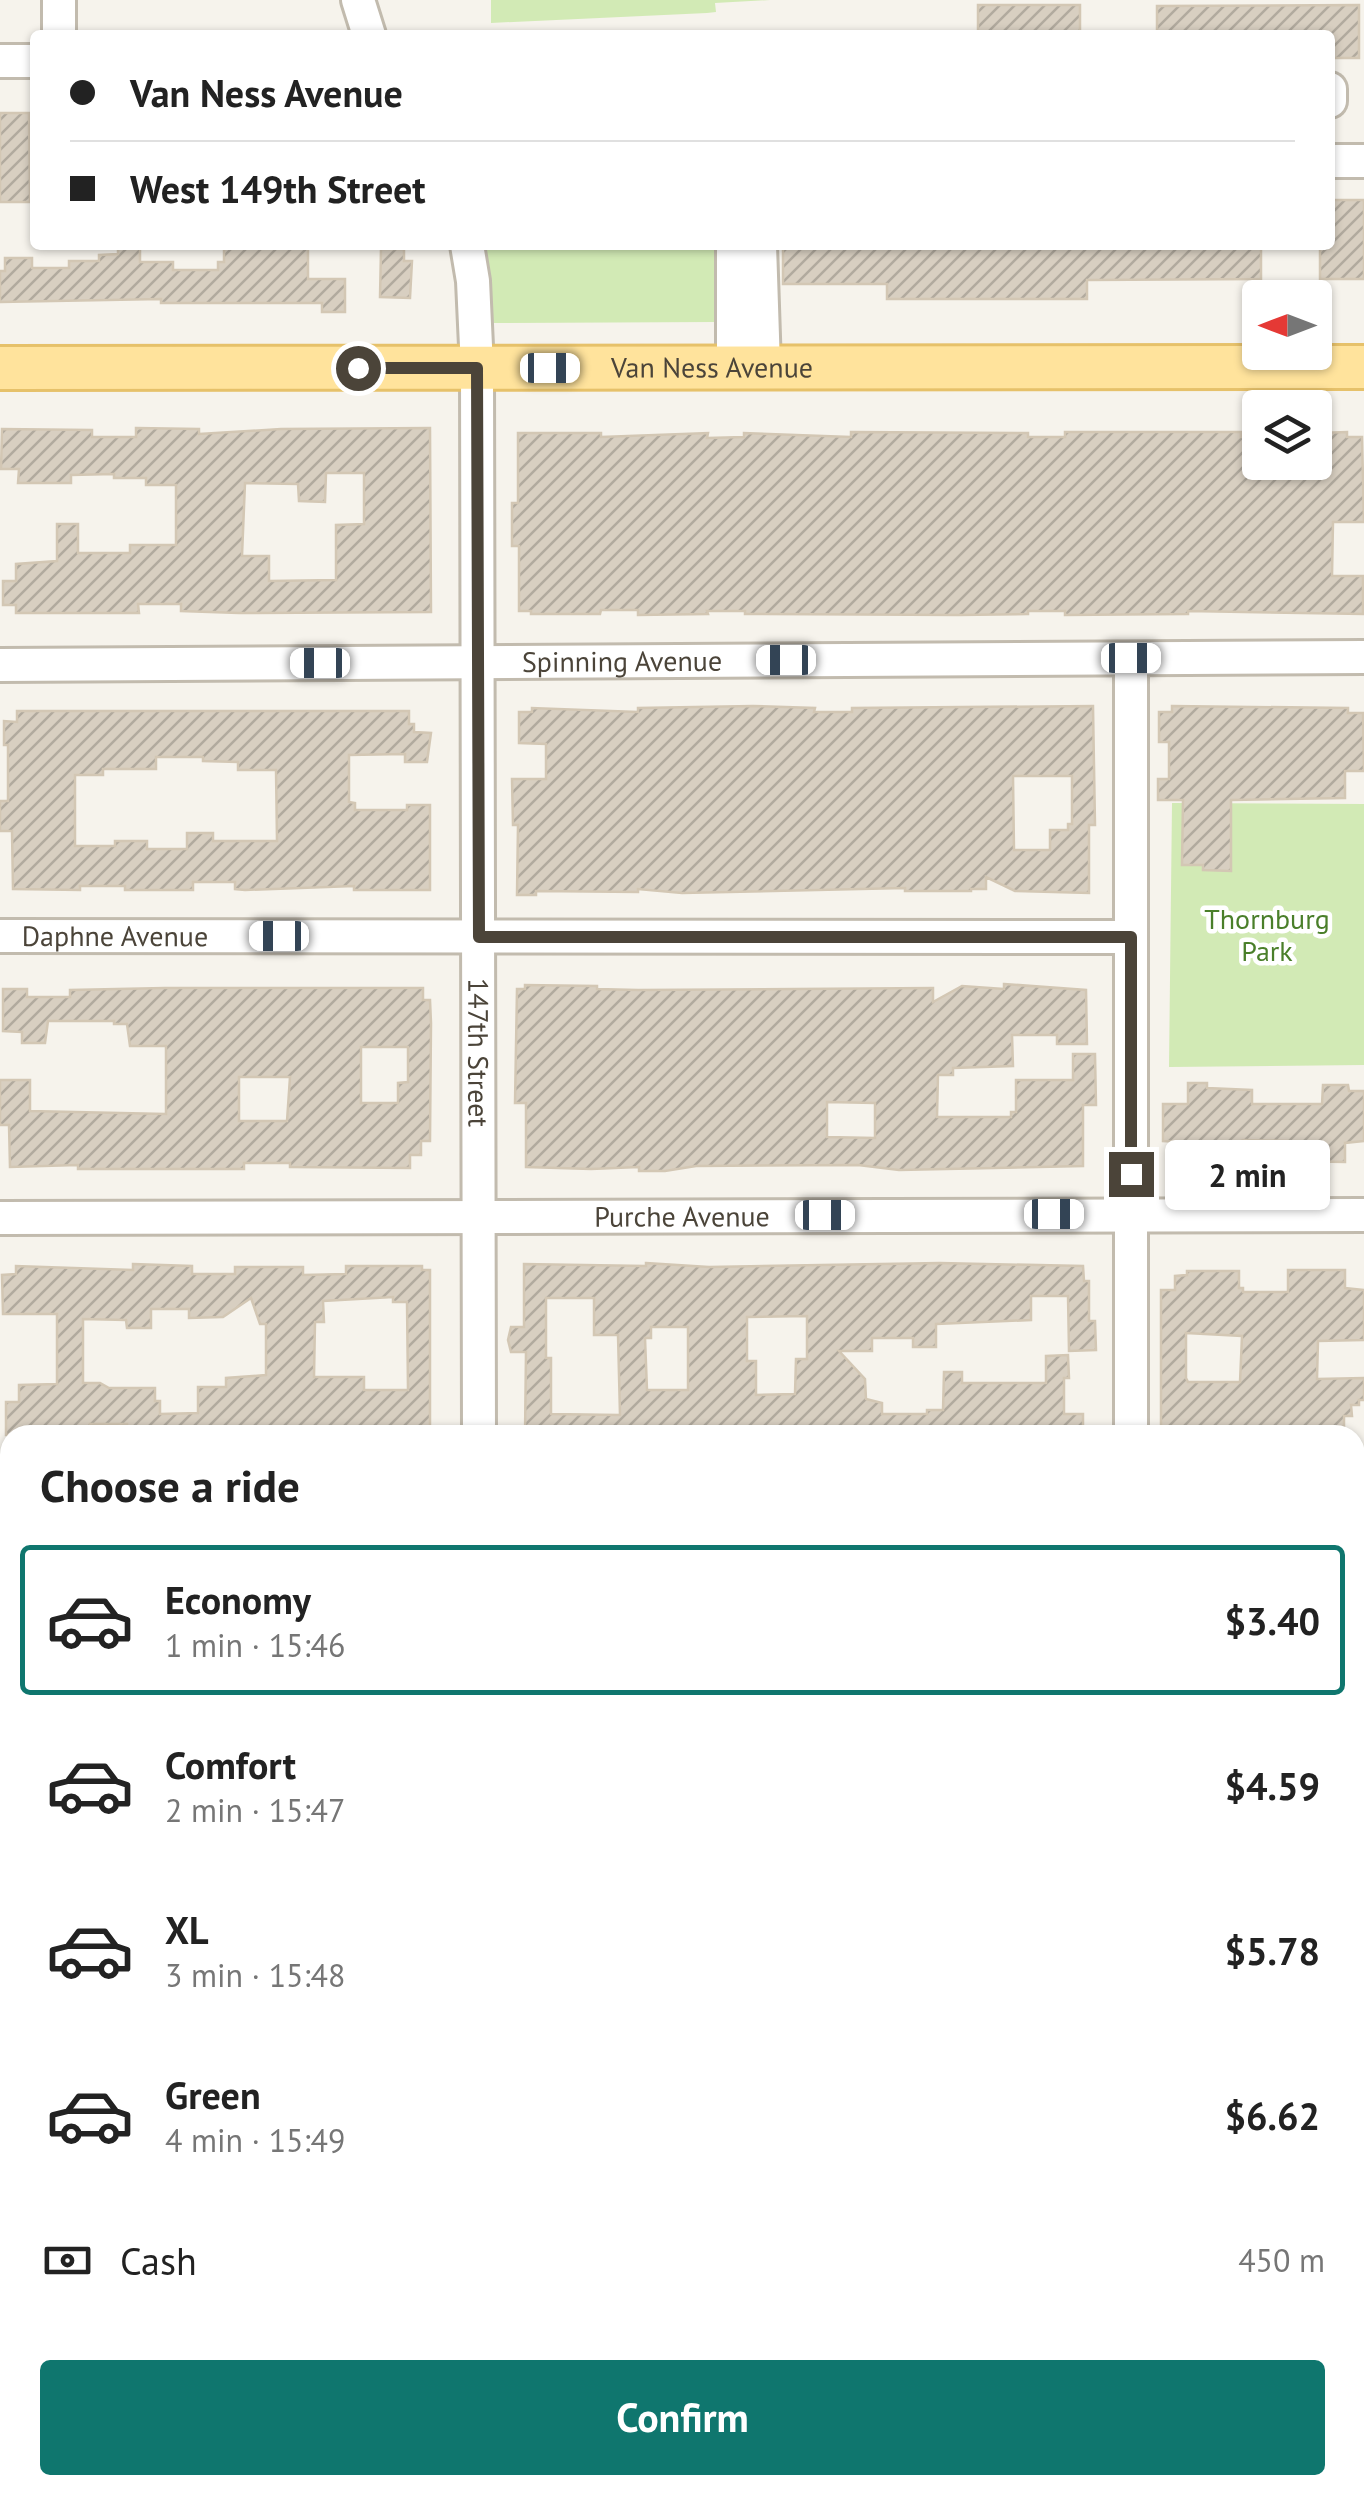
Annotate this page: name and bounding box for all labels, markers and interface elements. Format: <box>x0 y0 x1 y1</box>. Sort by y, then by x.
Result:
text: Van Ness Avenue <box>130 68 403 117</box>
text: West 149th Street <box>130 164 426 213</box>
north arrow <box>1242 280 1332 370</box>
map controls <box>1242 280 1332 480</box>
route start <box>336 346 381 391</box>
street label: Van Ness Avenue <box>610 348 813 386</box>
car <box>520 353 580 383</box>
button: layers <box>1242 390 1332 480</box>
street label: Spinning Avenue <box>522 642 722 680</box>
car <box>1101 643 1161 673</box>
car <box>756 645 816 675</box>
car <box>290 648 350 678</box>
park label: Thornburg Park <box>1204 900 1330 969</box>
street label: Daphne Avenue <box>22 917 208 954</box>
car <box>249 921 309 951</box>
street label: 147th Street <box>460 978 497 1127</box>
callout: 2 min <box>1166 1139 1331 1209</box>
route end <box>1109 1152 1154 1197</box>
text: 2 min <box>1208 1154 1287 1196</box>
street label: Purche Avenue <box>594 1197 770 1235</box>
car <box>1024 1199 1084 1229</box>
car <box>795 1200 855 1230</box>
text: Choose a ride <box>40 1456 300 1514</box>
icon: car <box>45 1575 135 1665</box>
text: Economy <box>165 1575 311 1624</box>
text: $3.40 <box>1224 1596 1320 1645</box>
text: 1 min · 15:46 <box>165 1624 345 1666</box>
icon: car <box>45 1740 135 1830</box>
text: Comfort <box>165 1740 296 1789</box>
text: $4.59 <box>1224 1761 1320 1810</box>
text: 2 min · 15:47 <box>165 1789 345 1831</box>
icon: car <box>45 1905 135 1995</box>
text: XL <box>165 1905 209 1954</box>
text: $5.78 <box>1224 1926 1320 1975</box>
text: 3 min · 15:48 <box>165 1954 345 1996</box>
icon: car <box>45 2070 135 2160</box>
text: Green <box>165 2070 261 2119</box>
text: $6.62 <box>1224 2091 1320 2140</box>
text: 4 min · 15:49 <box>165 2119 345 2161</box>
icon: cash <box>40 2233 95 2288</box>
text: Cash <box>120 2236 197 2285</box>
text: 450 m <box>1238 2239 1325 2281</box>
button: Confirm <box>40 2360 1325 2475</box>

